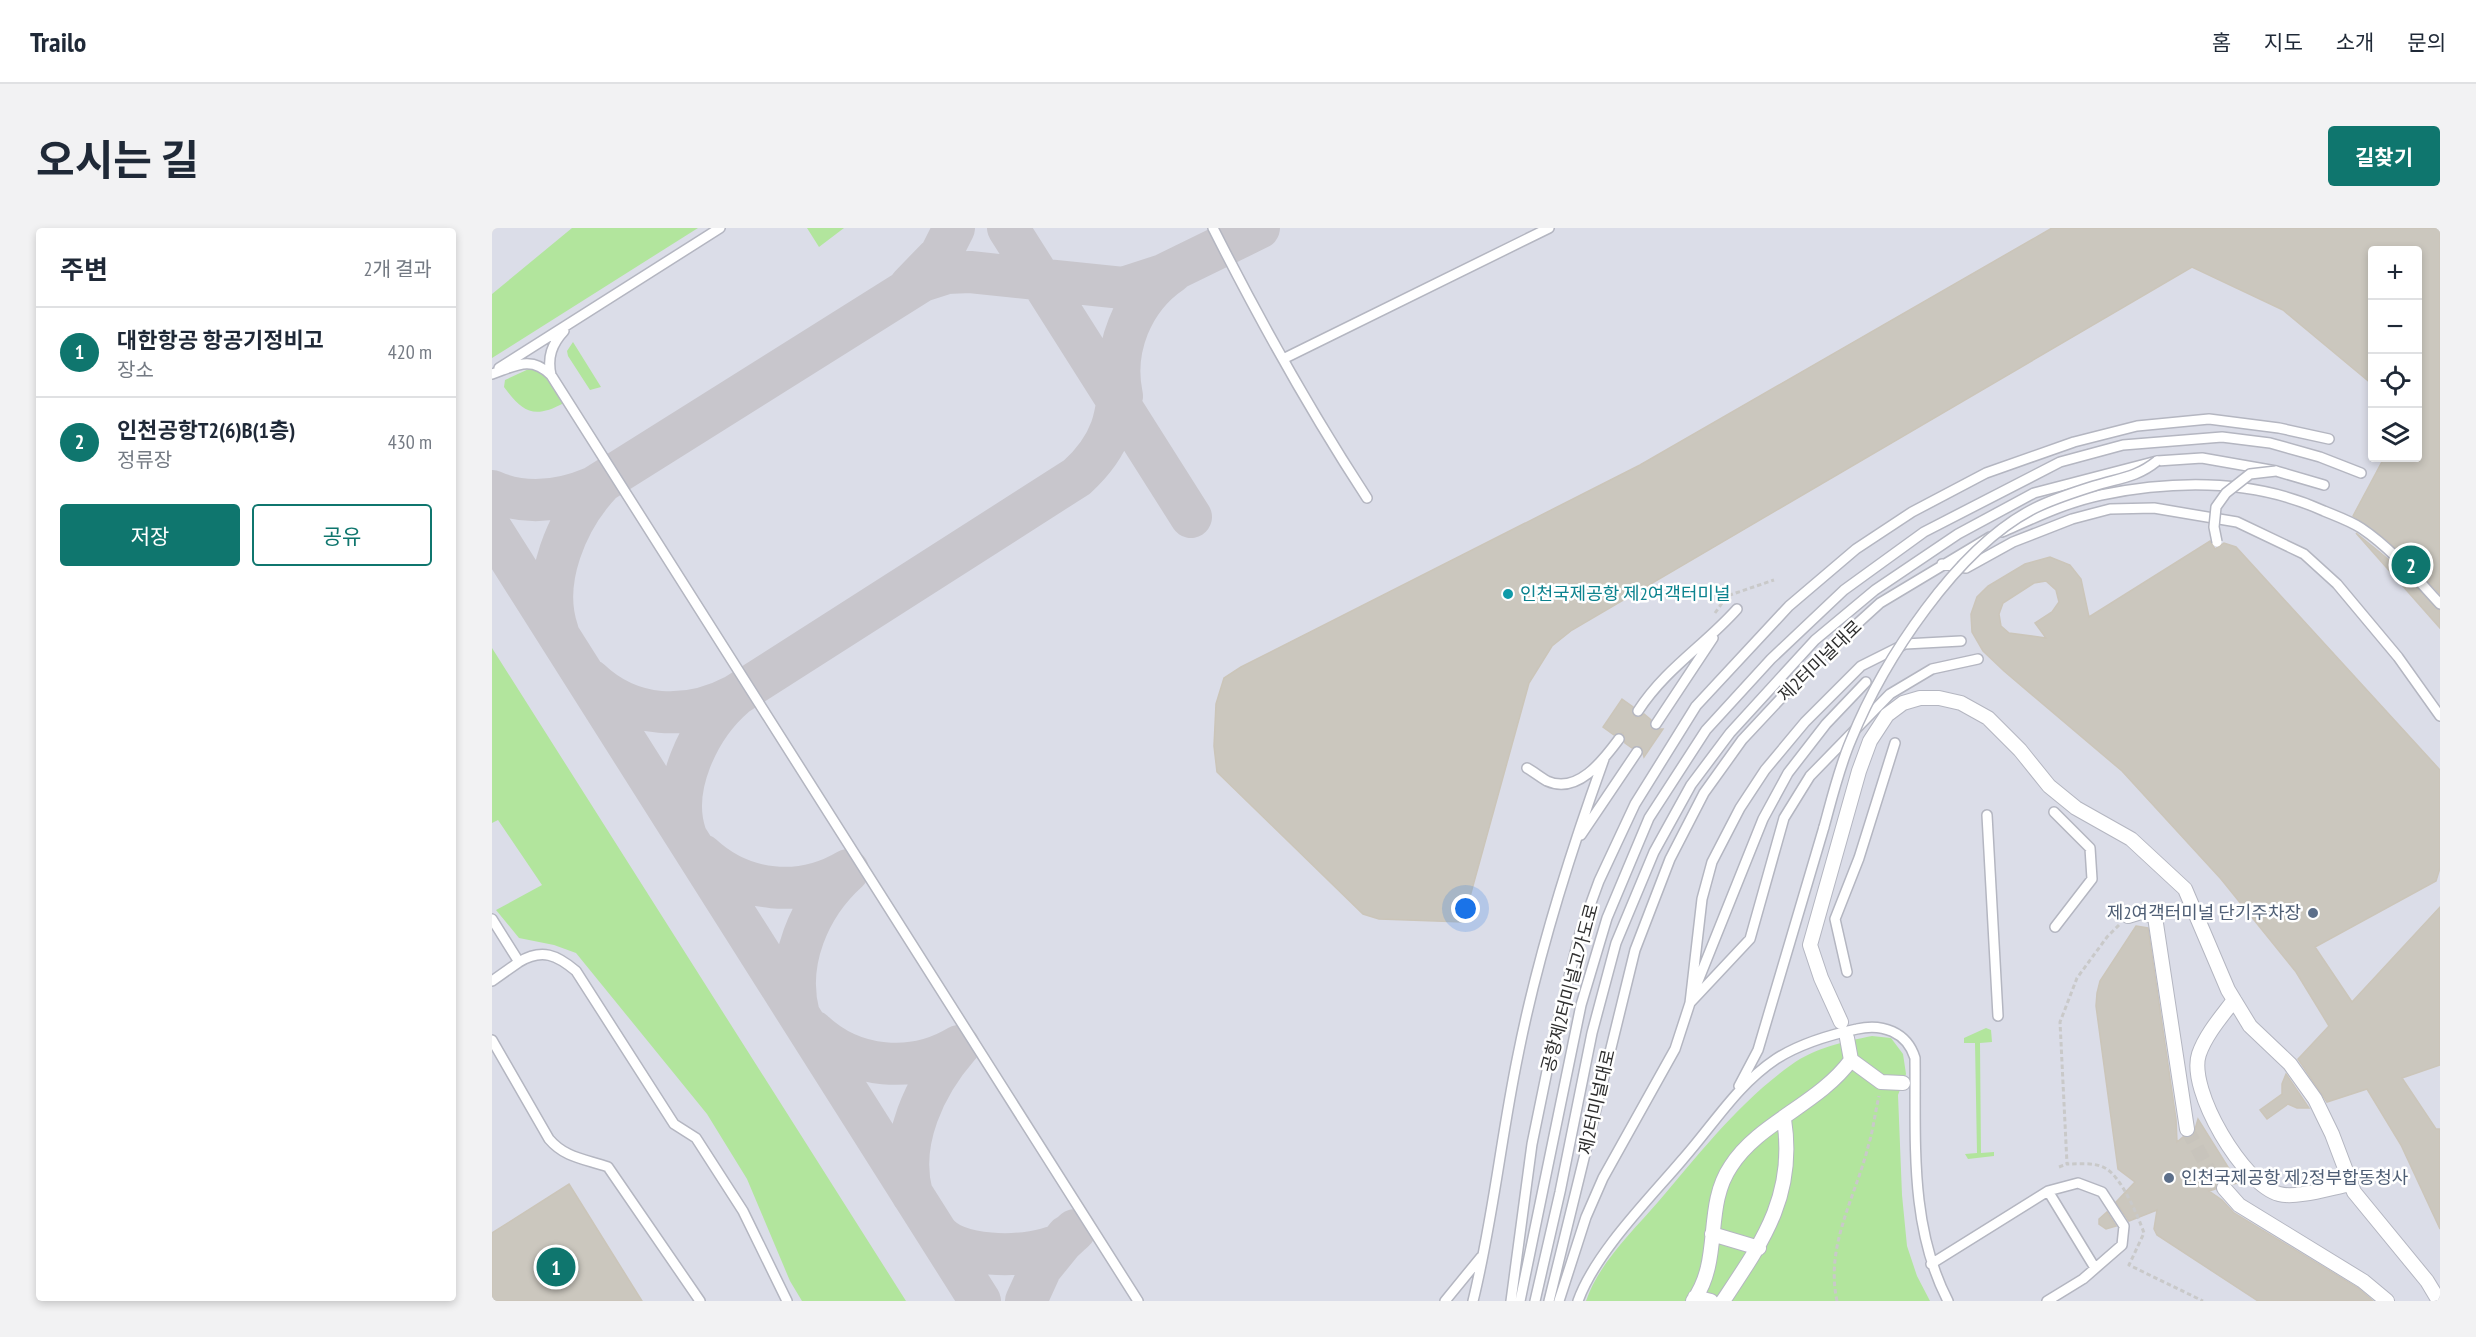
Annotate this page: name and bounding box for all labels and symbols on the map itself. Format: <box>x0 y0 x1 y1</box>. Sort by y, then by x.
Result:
pin: 2 <box>2392 542 2430 588</box>
place label: 인천국제공항 제2여객터미널 <box>1520 582 1731 605</box>
marker: 인천국제공항 제2여객터미널 <box>1501 587 1515 601</box>
street label: 제2터미널대로 <box>1773 615 1866 706</box>
your location <box>1451 894 1480 923</box>
street label: 공항제2터미널고가도로 <box>1536 901 1603 1075</box>
place label: 제2여객터미널 단기주차장 <box>2107 901 2301 924</box>
marker: 제2여객터미널 단기주차장 <box>2306 906 2320 920</box>
street label: 제2터미널대로 <box>1573 1047 1620 1157</box>
place label: 인천국제공항 제2정부합동청사 <box>2181 1166 2409 1189</box>
marker: 인천국제공항 제2정부합동청사 <box>2162 1171 2176 1185</box>
pin: 1 <box>536 1244 576 1290</box>

